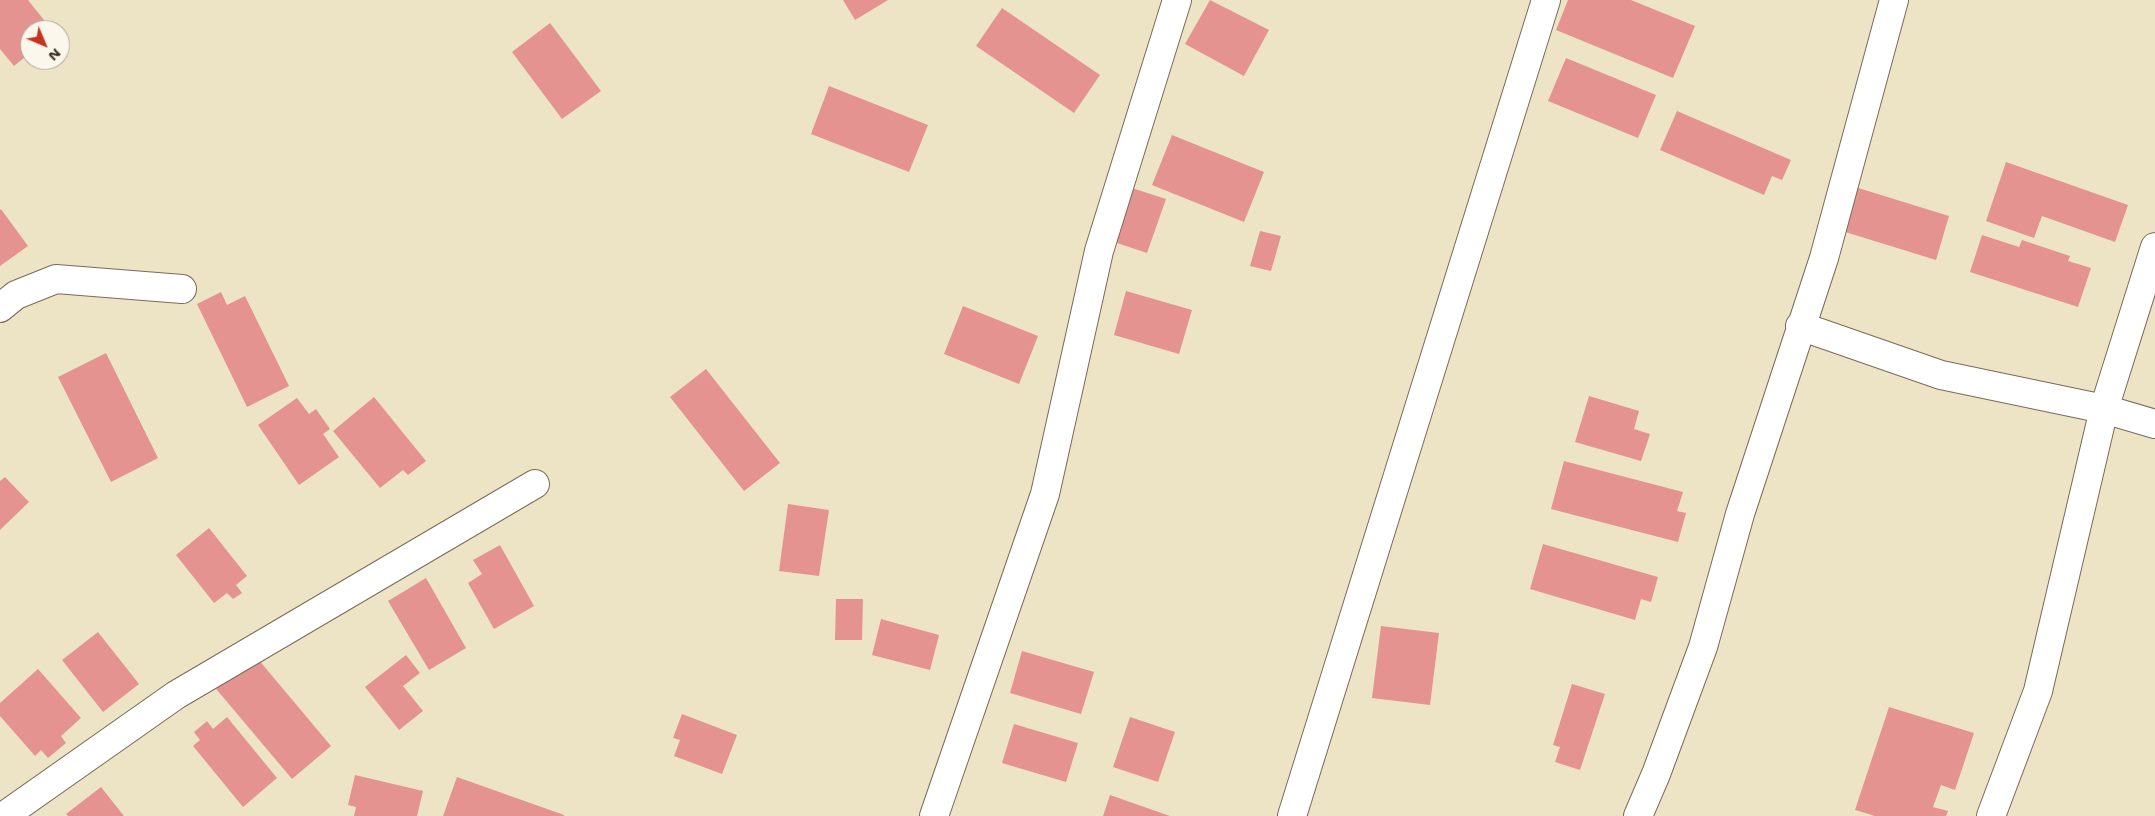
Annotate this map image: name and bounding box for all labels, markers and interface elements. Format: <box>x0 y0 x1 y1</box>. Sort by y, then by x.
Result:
north arrow <box>20 20 70 70</box>
text: N <box>45 45 65 65</box>

